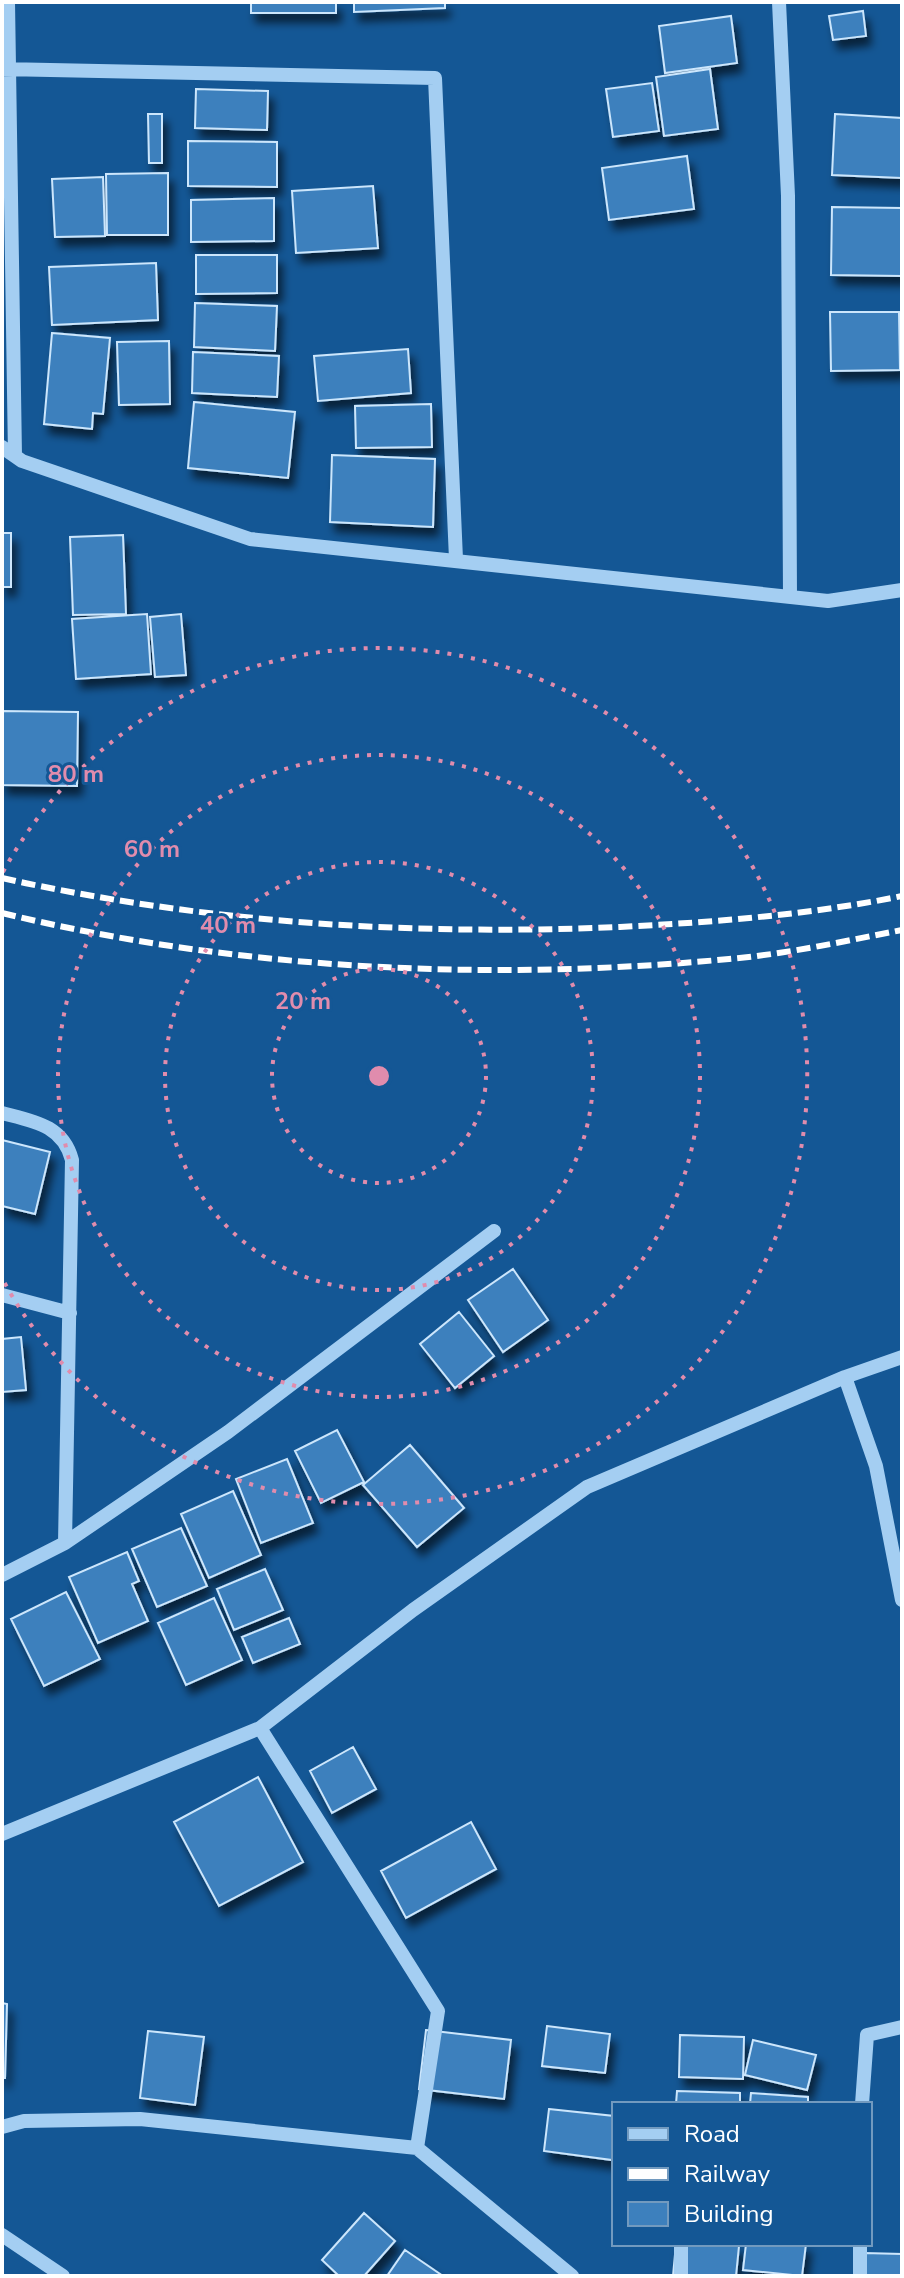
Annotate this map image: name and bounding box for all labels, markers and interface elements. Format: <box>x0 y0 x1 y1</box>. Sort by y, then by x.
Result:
text: 80 m <box>48 758 104 790</box>
text: 60 m <box>124 833 180 865</box>
text: 40 m <box>200 909 256 941</box>
text: 20 m <box>275 985 331 1017</box>
centre of rings <box>365 1062 393 1090</box>
legend <box>612 2102 872 2246</box>
text: Road <box>684 2118 740 2150</box>
text: Railway <box>684 2158 771 2190</box>
text: Building <box>684 2198 774 2230</box>

